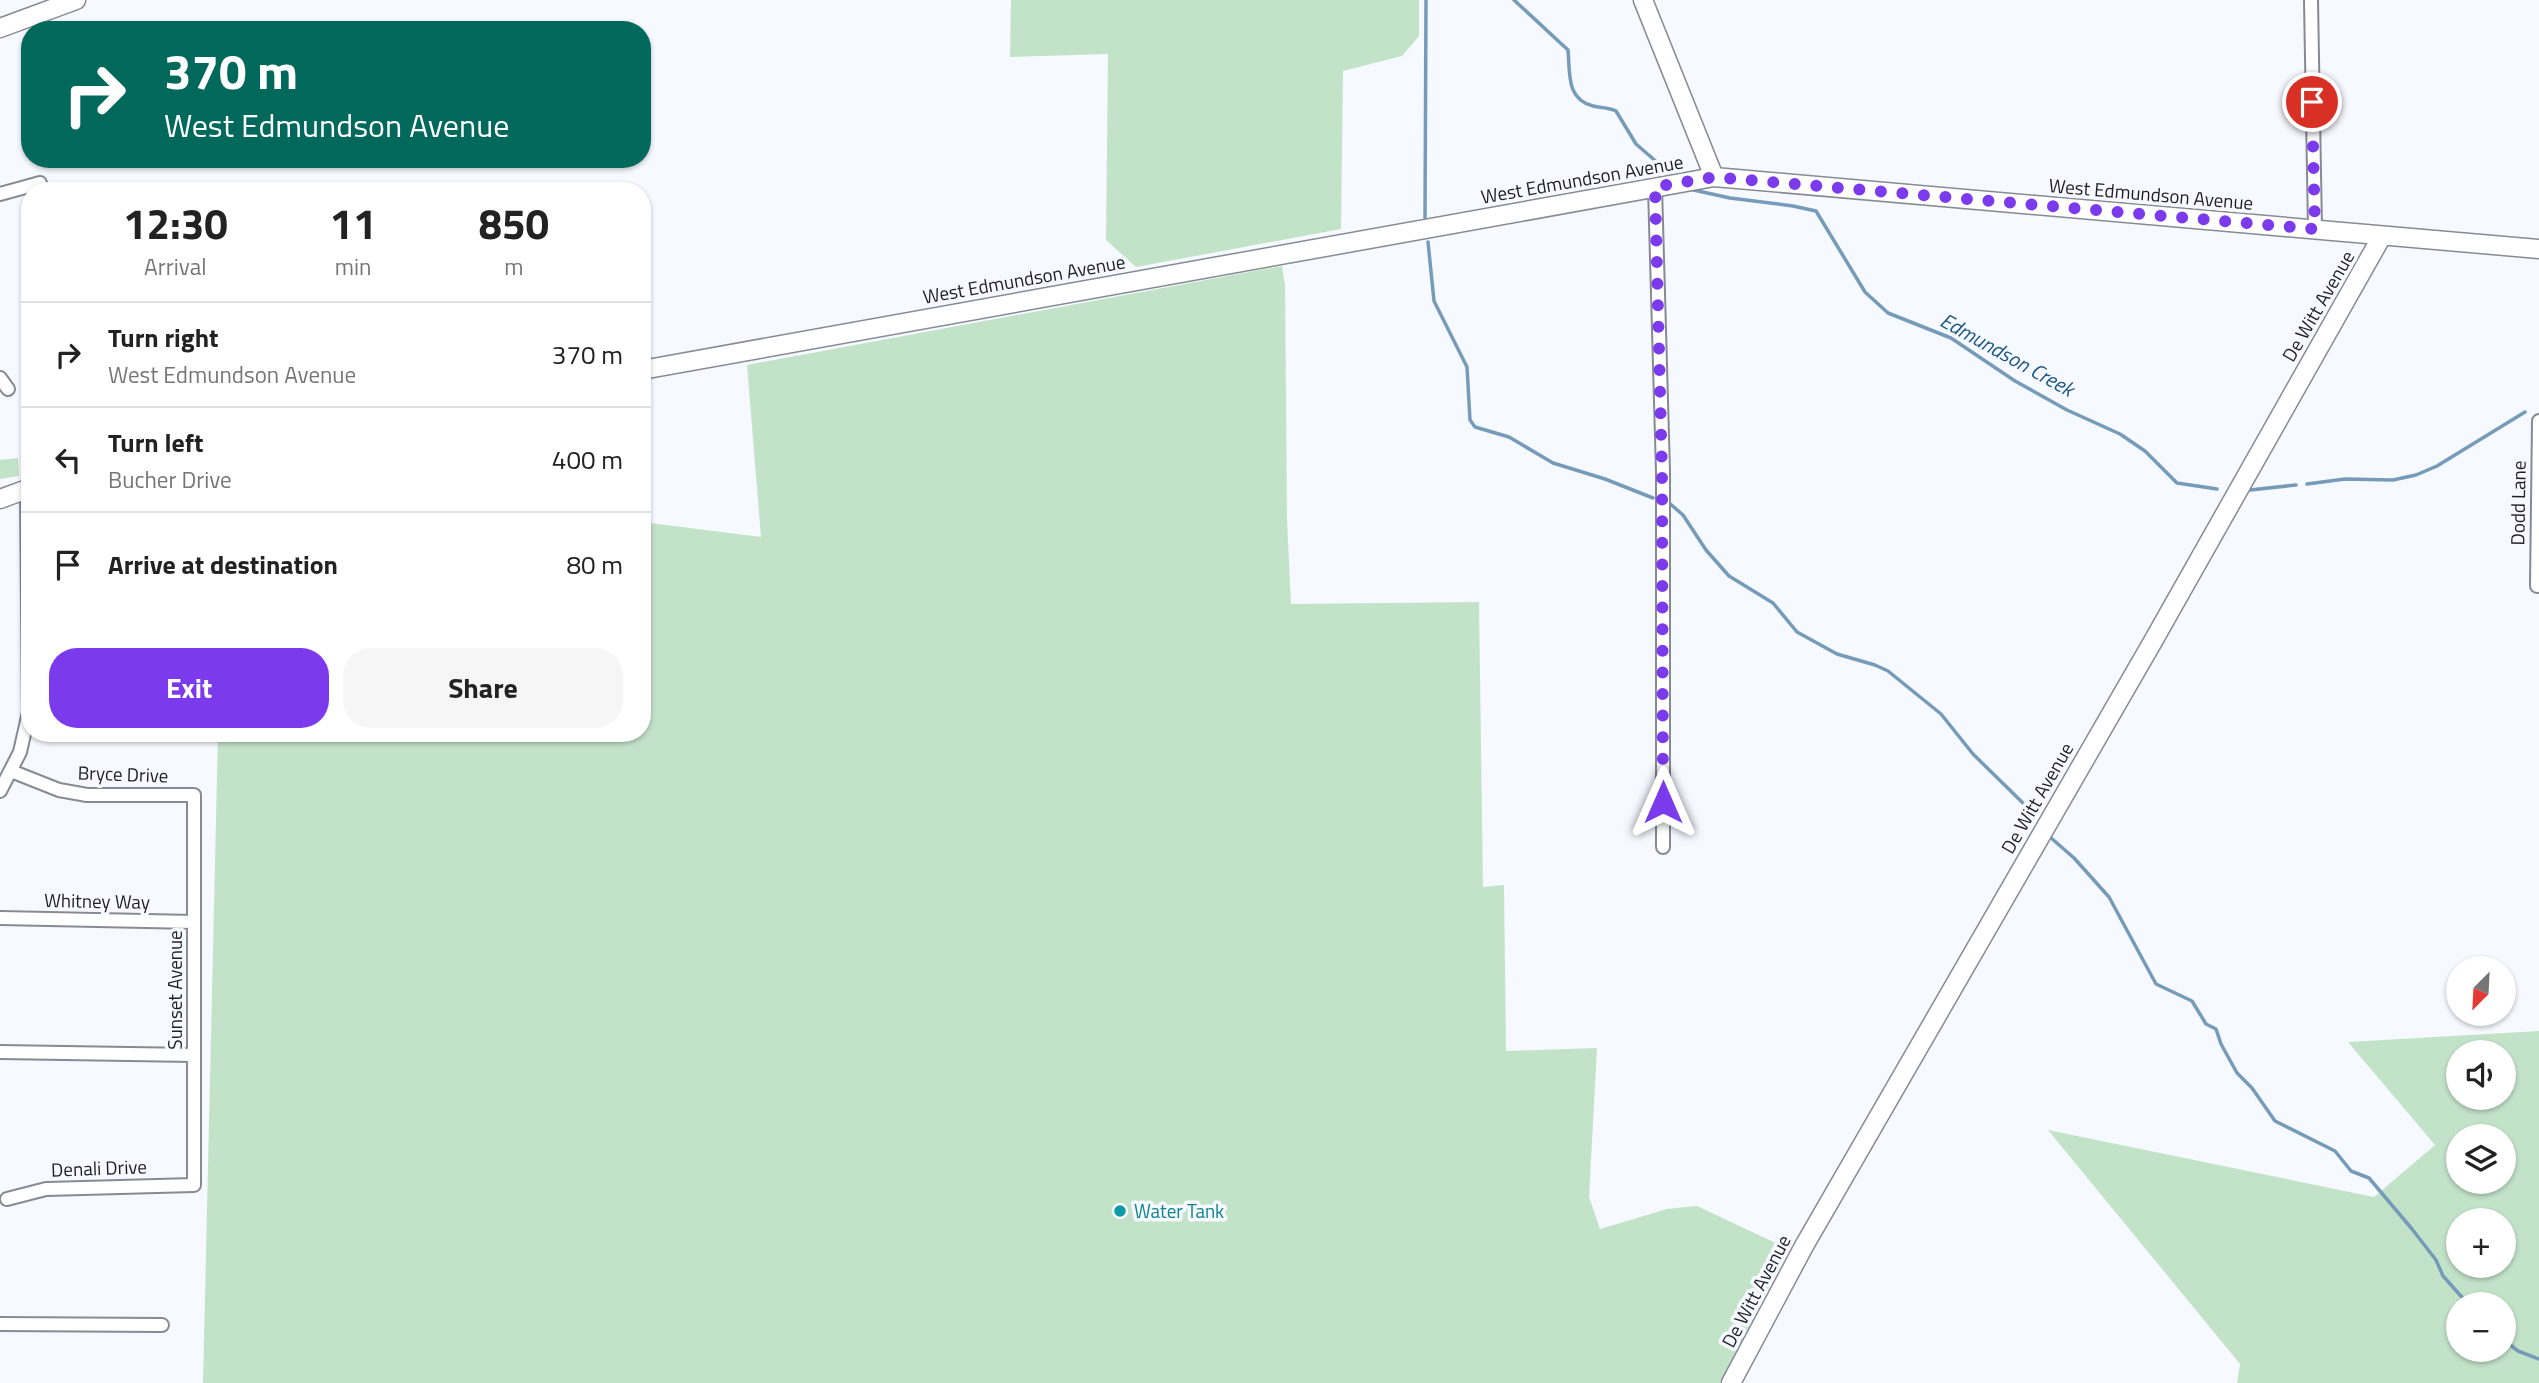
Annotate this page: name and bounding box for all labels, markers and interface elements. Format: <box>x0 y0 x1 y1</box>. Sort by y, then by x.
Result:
text: 370 m <box>164 33 298 108</box>
icon: right <box>49 49 140 140</box>
pin <box>2282 72 2342 132</box>
icon: arrive <box>2293 83 2331 121</box>
text: West Edmundson Avenue <box>164 101 509 149</box>
street label: West Edmundson Avenue <box>1478 146 1685 211</box>
street label: West Edmundson Avenue <box>2048 170 2254 217</box>
text: 12:30 <box>123 191 228 255</box>
text: 11 <box>330 191 377 255</box>
text: 850 <box>479 191 549 255</box>
street label: De Witt Avenue <box>2274 245 2361 367</box>
street label: West Edmundson Avenue <box>920 246 1127 311</box>
text: Arrival <box>144 249 206 284</box>
text: min <box>335 249 371 284</box>
text: m <box>504 249 523 284</box>
water label: Edmundson Creek <box>1935 304 2083 405</box>
text: Turn right <box>108 318 219 357</box>
text: 370 m <box>552 335 623 374</box>
icon: right <box>49 336 87 374</box>
text: West Edmundson Avenue <box>108 357 356 392</box>
text: Turn left <box>108 423 203 462</box>
text: 400 m <box>552 440 623 479</box>
icon: left <box>49 441 87 479</box>
street label: Dodd Lane <box>2502 460 2533 546</box>
text: Bucher Drive <box>108 462 232 497</box>
text: Arrive at destination <box>108 545 338 584</box>
text: 80 m <box>566 545 623 584</box>
icon: arrive <box>49 546 87 584</box>
button: Exit <box>49 648 329 728</box>
button: Share <box>343 648 623 728</box>
street label: De Witt Avenue <box>1993 737 2080 859</box>
street label: Bryce Drive <box>77 757 169 790</box>
position arrow <box>1626 765 1700 839</box>
street label: Whitney Way <box>44 885 150 916</box>
street label: Sunset Avenue <box>160 930 189 1050</box>
north arrow <box>2446 956 2516 1026</box>
map controls <box>2446 956 2516 1362</box>
button: sound <box>2446 1040 2516 1110</box>
button: layers <box>2446 1124 2516 1194</box>
street label: Denali Drive <box>51 1151 147 1184</box>
place label: Water Tank <box>1134 1196 1224 1225</box>
marker: Water Tank <box>1112 1203 1128 1219</box>
button: + <box>2446 1208 2516 1278</box>
street label: De Witt Avenue <box>1714 1229 1797 1352</box>
button: − <box>2446 1292 2516 1362</box>

